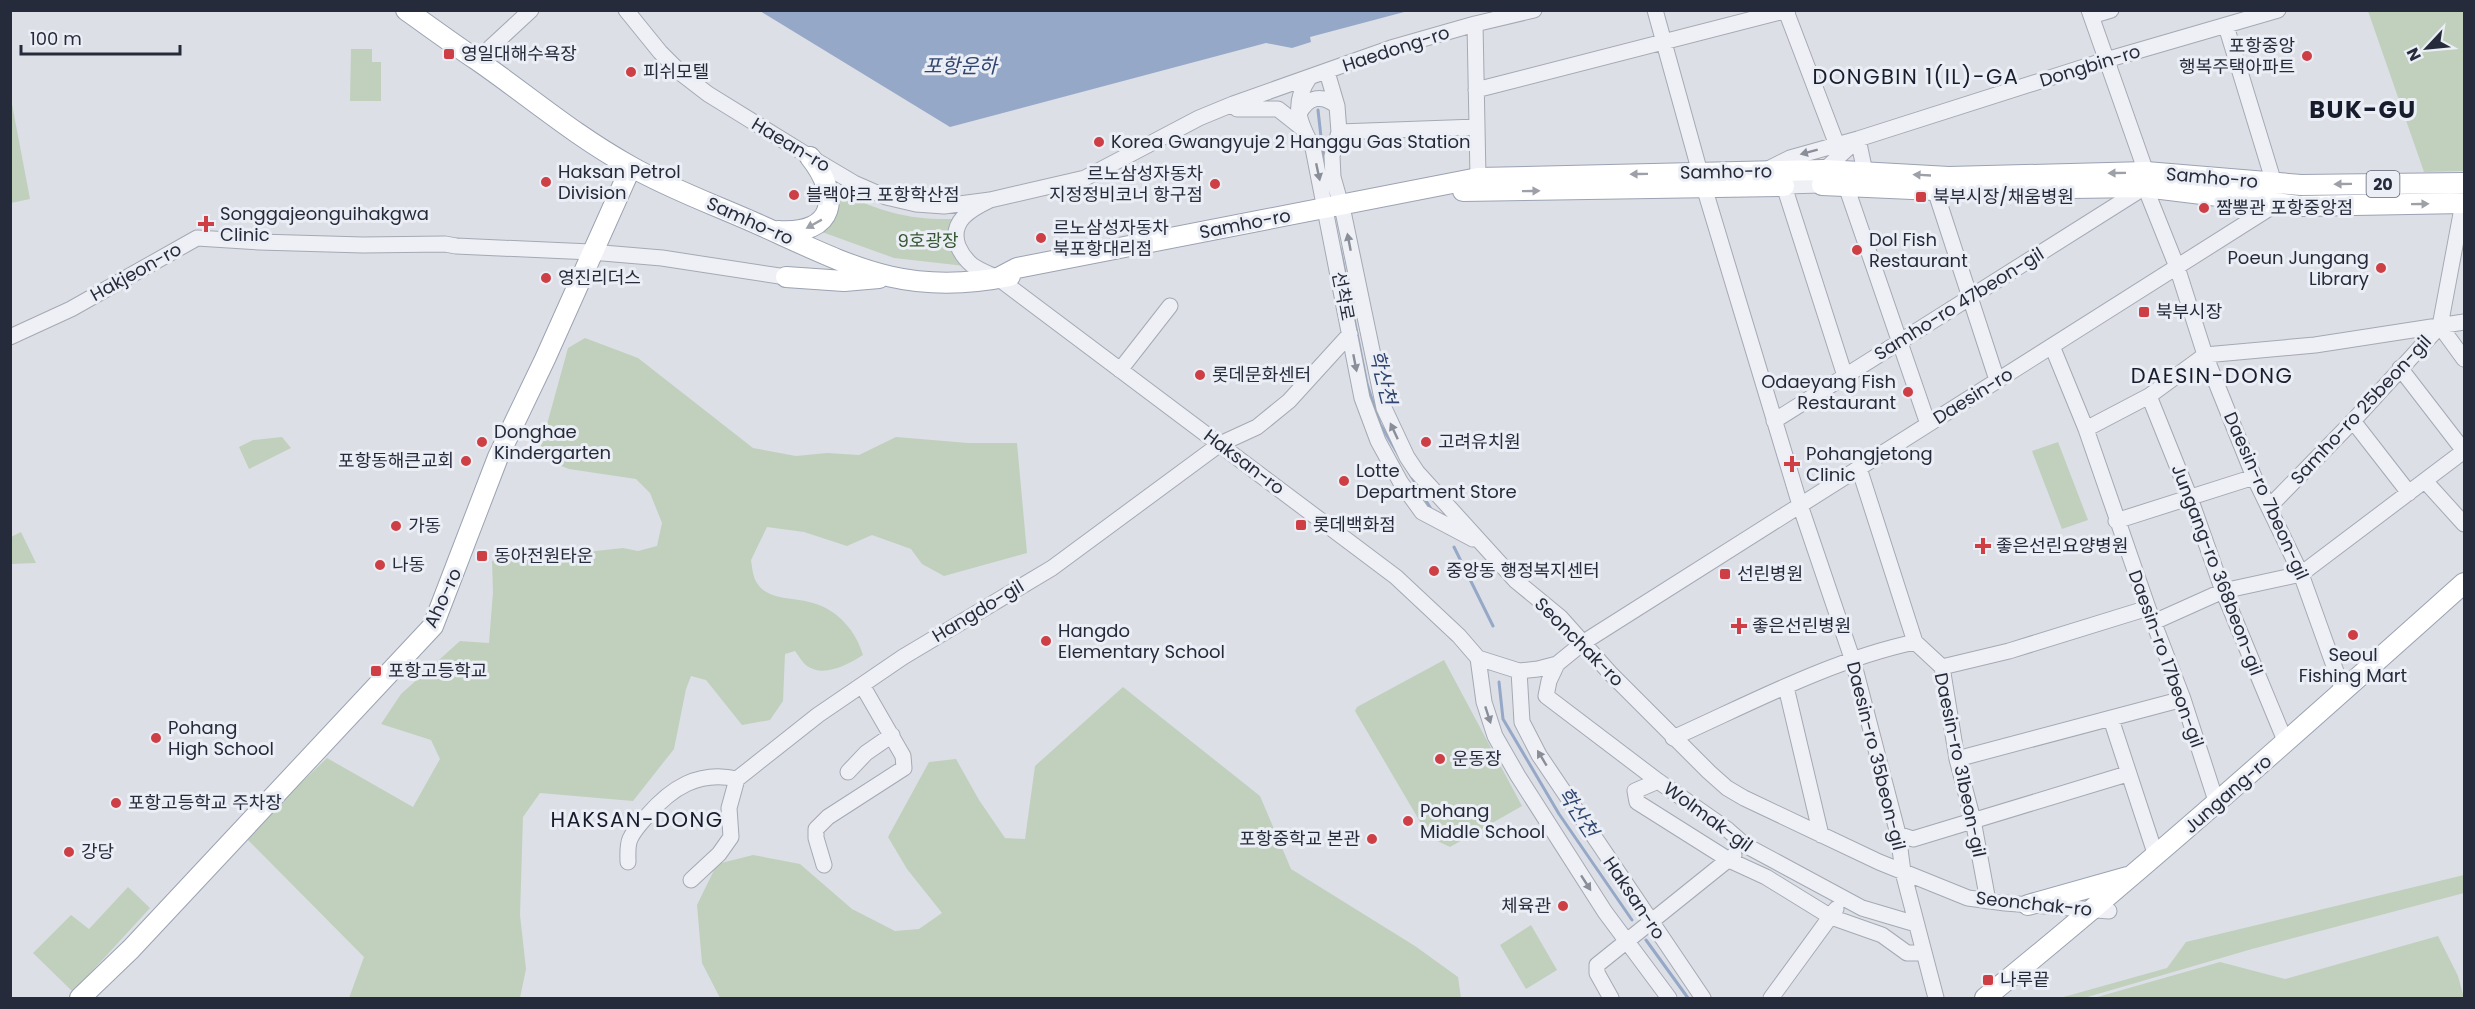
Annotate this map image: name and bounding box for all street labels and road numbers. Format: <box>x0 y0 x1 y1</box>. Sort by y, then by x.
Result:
street label: Haedong-ro <box>1339 19 1453 78</box>
street label: Dongbin-ro <box>2036 38 2143 93</box>
street label: Haean-ro <box>747 111 835 178</box>
street label: Samho-ro <box>1680 158 1772 185</box>
street label: Samho-ro <box>2165 161 2259 194</box>
road number: 20 <box>2366 171 2400 197</box>
street label: Samho-ro <box>703 190 798 251</box>
street label: Samho-ro <box>1197 202 1293 245</box>
street label: Hakjeon-ro <box>86 236 186 307</box>
street label: Samho-ro 47beon-gil <box>1869 241 2048 366</box>
street label: 선착로 <box>1326 269 1361 323</box>
street label: Samho-ro 25beon-gil <box>2285 329 2437 490</box>
street label: Daesin-ro <box>1928 361 2017 430</box>
street label: Daesin-ro 7beon-gil <box>2218 408 2315 584</box>
street label: Haksan-ro <box>1199 423 1290 500</box>
street label: Jungang-ro 368beon-gil <box>2166 461 2269 679</box>
street label: Aho-ro <box>418 564 467 632</box>
street label: Daesin-ro 17beon-gil <box>2123 567 2210 751</box>
street label: Hangdo-gil <box>927 573 1028 648</box>
street label: Seonchak-ro <box>1529 592 1629 692</box>
street label: Daesin-ro 35beon-gil <box>1841 659 1912 853</box>
street label: Daesin-ro 31beon-gil <box>1929 670 1992 859</box>
street label: Jungang-ro <box>2178 749 2277 839</box>
street label: Wolmak-gil <box>1659 776 1758 857</box>
street label: Haksan-ro <box>1597 851 1671 944</box>
street label: Seonchak-ro <box>1975 885 2093 922</box>

